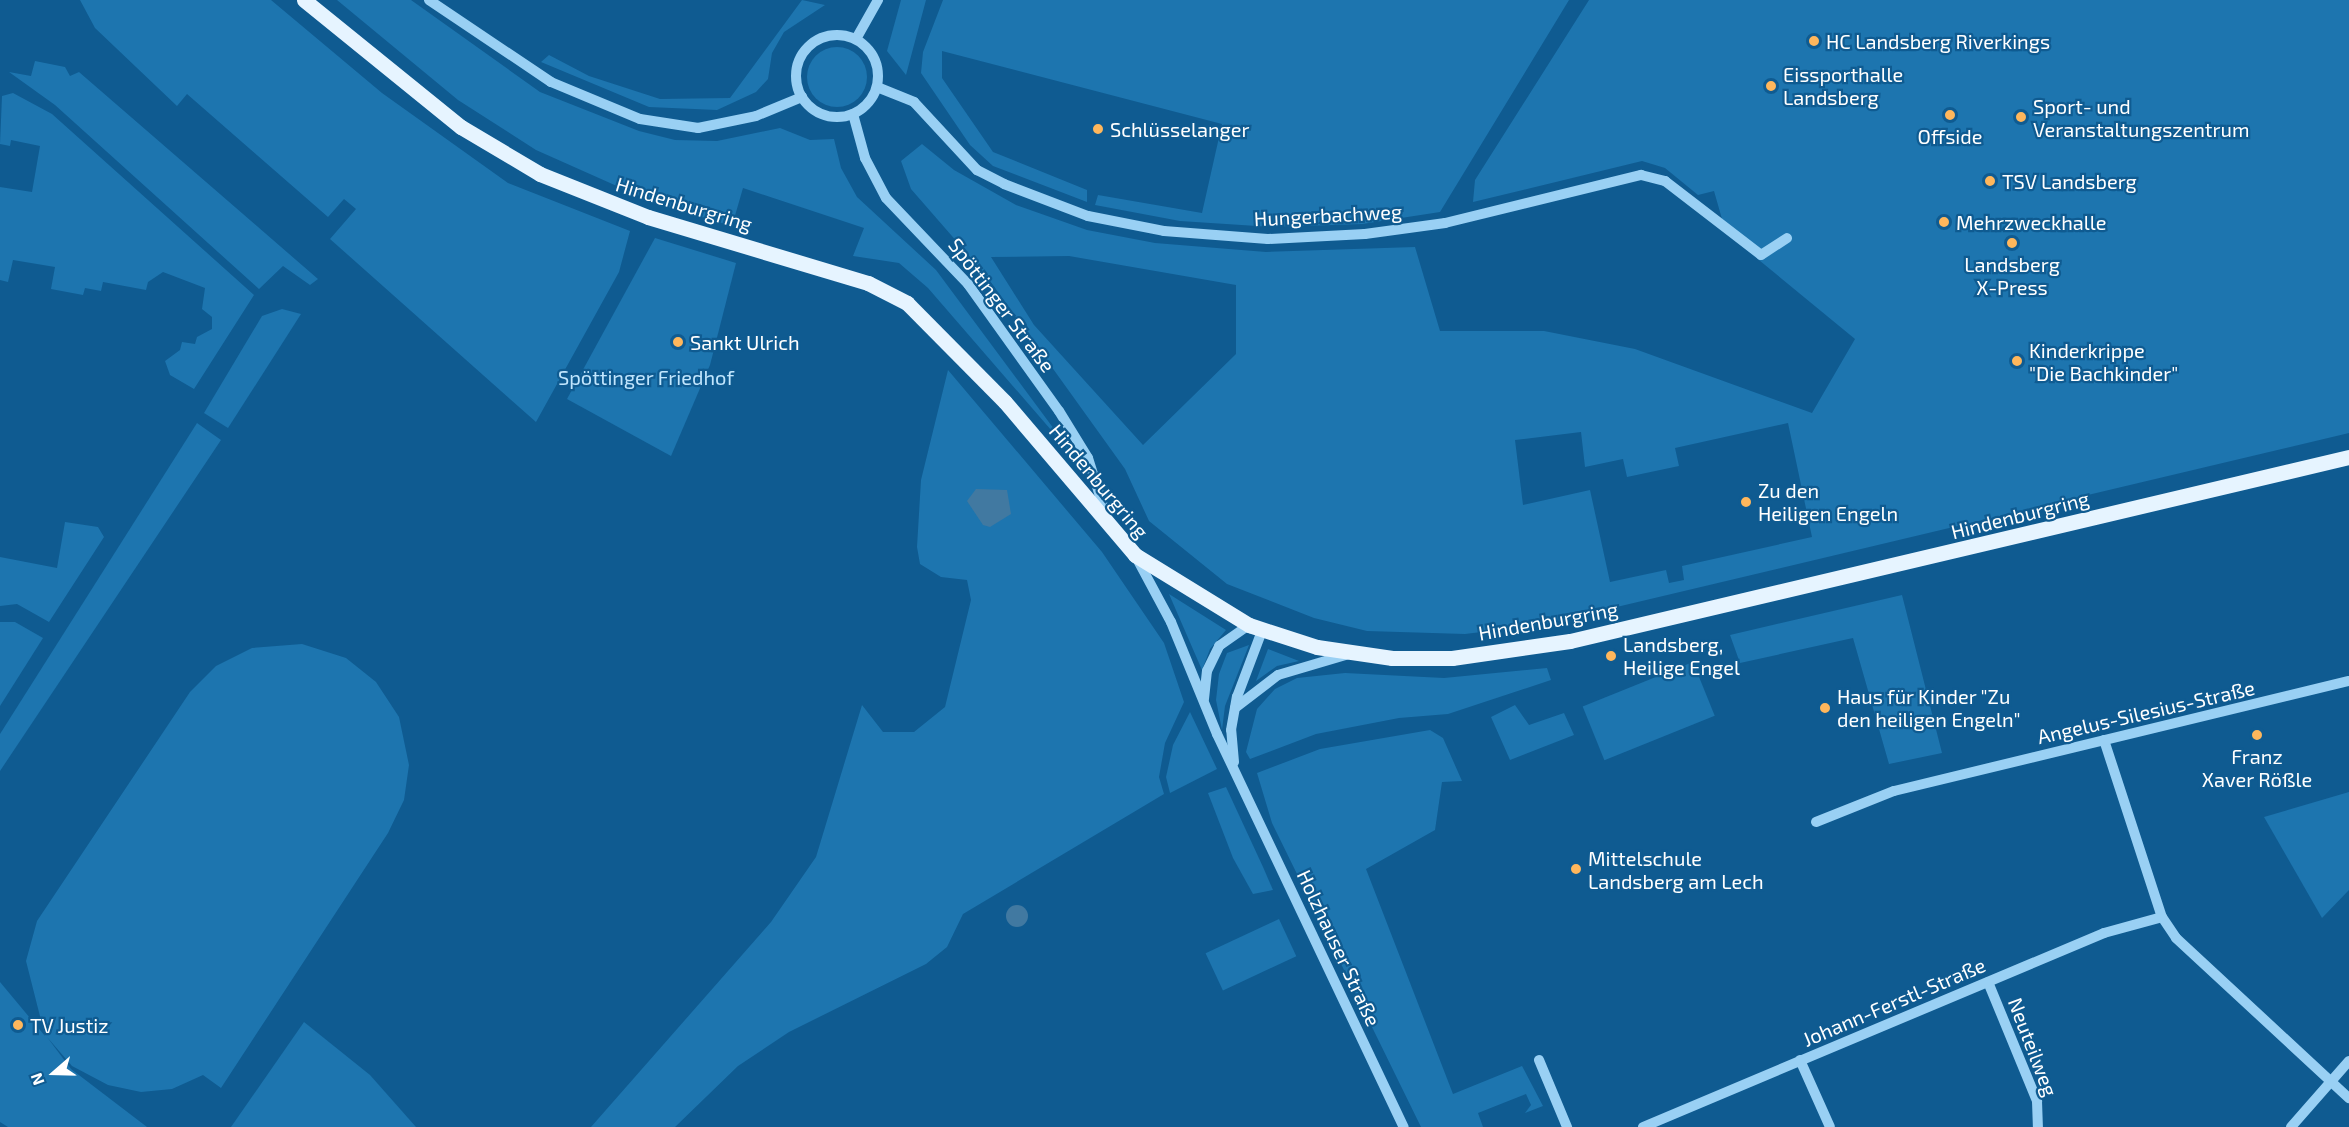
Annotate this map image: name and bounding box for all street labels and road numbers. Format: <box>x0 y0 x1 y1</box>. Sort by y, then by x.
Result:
street label: Hindenburgring <box>613 172 755 236</box>
street label: Hungerbachweg <box>1253 199 1403 231</box>
street label: Spöttinger Straße <box>944 233 1060 377</box>
street label: Hindenburgring <box>1044 419 1154 543</box>
street label: Hindenburgring <box>1948 486 2092 544</box>
street label: Hindenburgring <box>1476 597 1620 645</box>
street label: Angelus-Silesius-Straße <box>2035 675 2257 749</box>
street label: Holzhauser Straße <box>1292 866 1386 1030</box>
street label: Johann-Ferstl-Straße <box>1799 953 1989 1051</box>
street label: Neuteilweg <box>2003 994 2063 1100</box>

